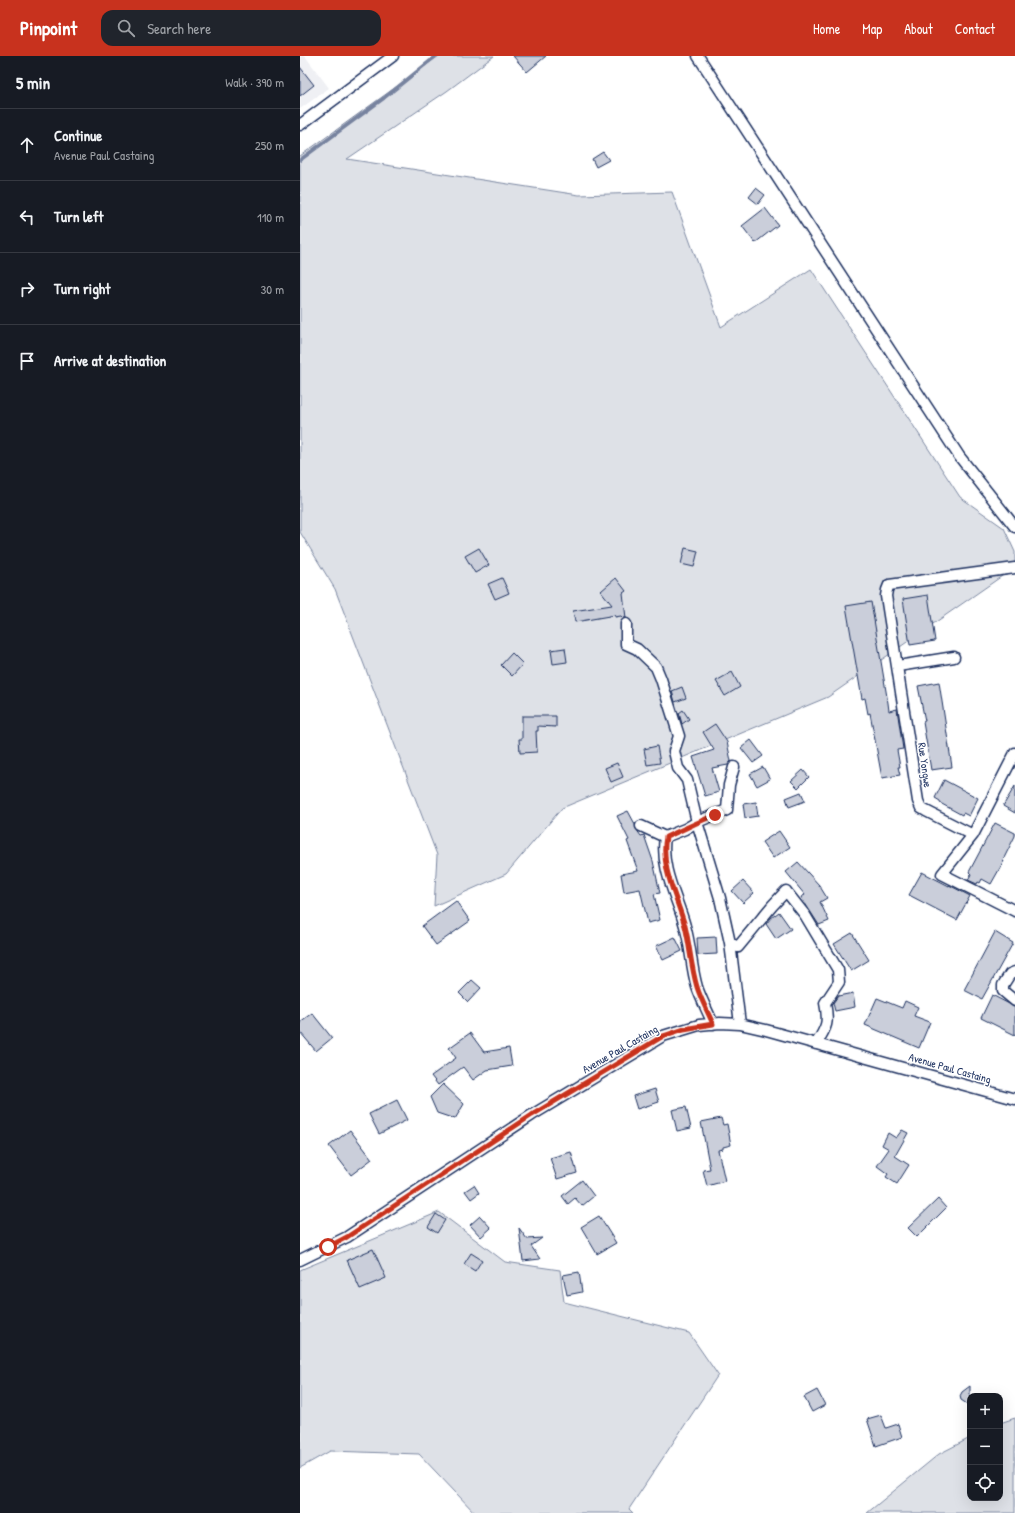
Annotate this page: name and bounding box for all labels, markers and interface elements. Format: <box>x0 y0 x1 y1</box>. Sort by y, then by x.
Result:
search box <box>101 10 381 46</box>
text: Pinpoint <box>20 15 77 41</box>
icon: search <box>115 17 137 39</box>
text: Search here <box>147 18 211 39</box>
text: Home <box>813 19 840 38</box>
text: Map <box>862 19 882 38</box>
text: About <box>904 19 933 38</box>
text: Contact <box>955 19 995 38</box>
text: 5 min <box>16 71 50 94</box>
text: Walk · 390 m <box>225 73 284 91</box>
text: Continue <box>54 125 102 146</box>
icon: ahead <box>16 134 38 156</box>
text: 250 m <box>255 136 284 154</box>
text: Avenue Paul Castaing <box>54 146 154 164</box>
icon: left <box>16 206 38 228</box>
text: Turn left <box>54 206 104 227</box>
text: 110 m <box>257 208 284 226</box>
icon: right <box>16 278 38 300</box>
text: Turn right <box>54 278 110 299</box>
text: 30 m <box>261 280 284 298</box>
icon: arrive <box>16 350 38 372</box>
text: Arrive at destination <box>54 350 166 371</box>
street label: Rue Yongwe <box>915 742 935 789</box>
route end <box>706 806 724 824</box>
street label: Avenue Paul Castaing <box>580 1022 660 1076</box>
street label: Avenue Paul Castaing <box>907 1050 993 1086</box>
route start <box>319 1238 337 1256</box>
map controls <box>967 1393 1003 1501</box>
button: + <box>967 1393 1003 1429</box>
button: − <box>967 1429 1003 1465</box>
button: locate <box>967 1465 1003 1501</box>

